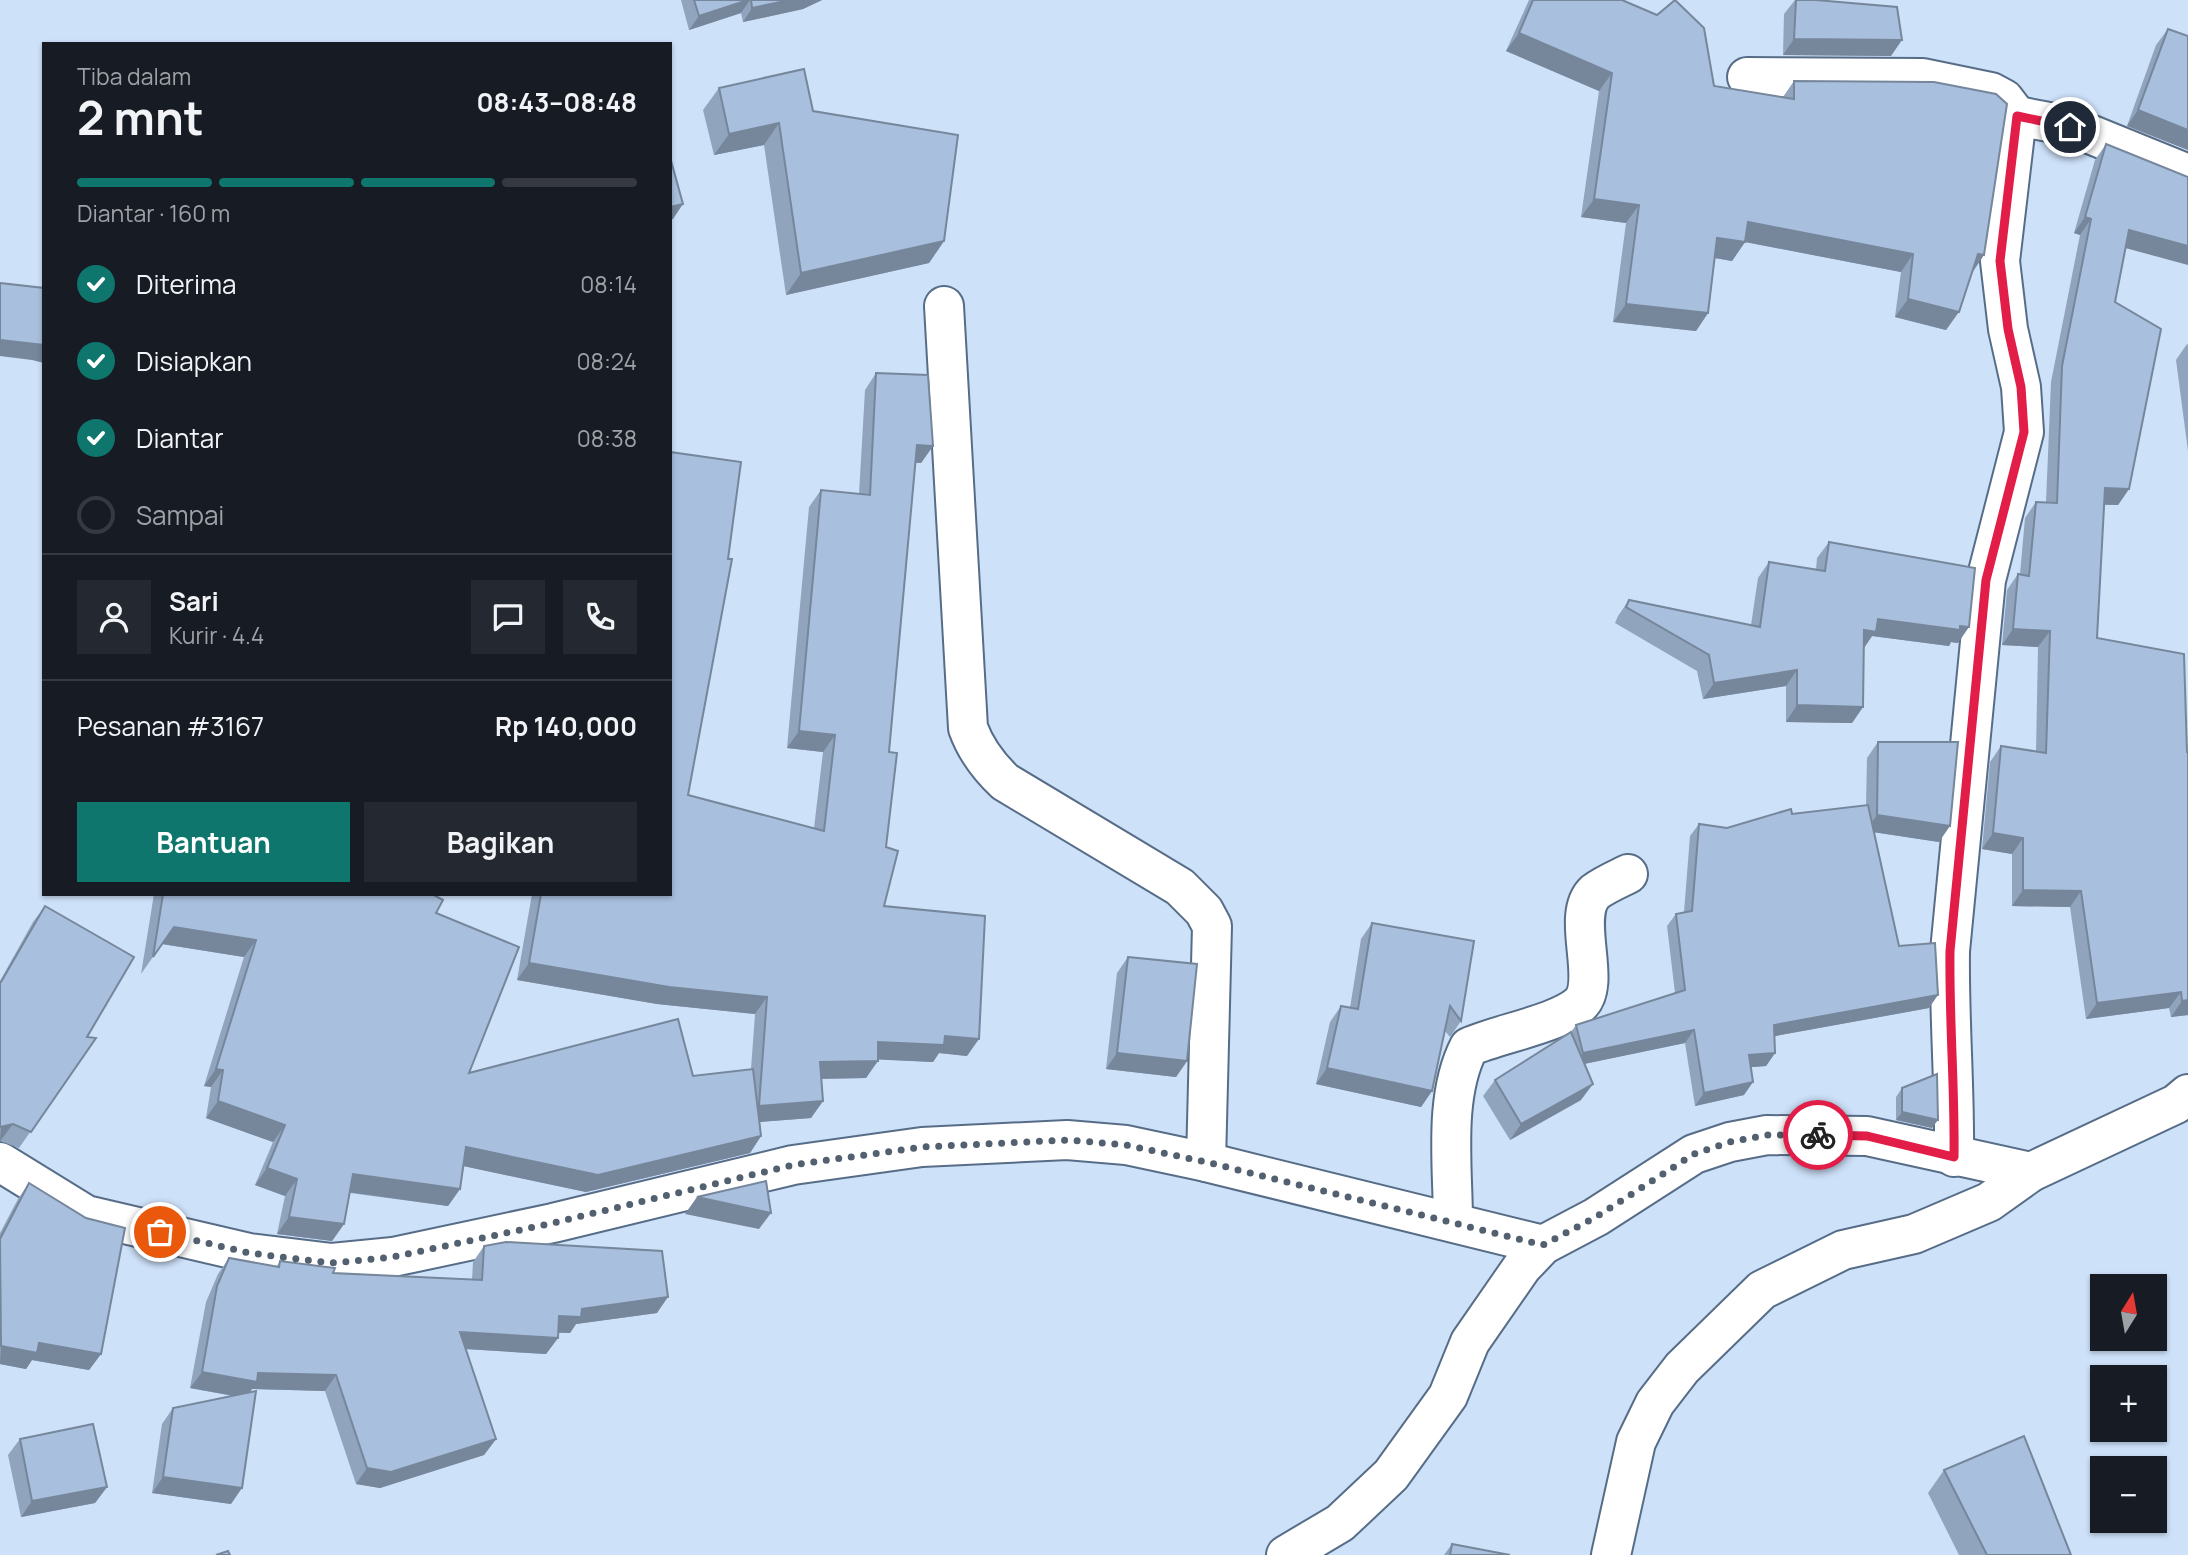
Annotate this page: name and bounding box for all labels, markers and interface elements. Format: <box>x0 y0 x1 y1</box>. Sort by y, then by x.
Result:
text: Tiba dalam <box>77 60 191 92</box>
text: 08:43–08:48 <box>476 84 637 120</box>
text: 2 mnt <box>77 86 204 149</box>
pin <box>2040 97 2100 157</box>
icon: home <box>2051 108 2089 146</box>
text: Diantar · 160 m <box>77 197 230 229</box>
icon: check <box>77 265 115 303</box>
text: Diterima <box>136 266 237 302</box>
text: 08:14 <box>580 268 637 300</box>
icon: check <box>77 342 115 380</box>
text: Disiapkan <box>136 343 252 379</box>
text: 08:24 <box>577 345 637 377</box>
icon: check <box>77 419 115 457</box>
text: Diantar <box>136 420 224 456</box>
text: 08:38 <box>577 422 637 454</box>
text: Sampai <box>136 497 224 533</box>
button: person <box>77 580 151 654</box>
button: chat <box>471 580 545 654</box>
button: phone <box>563 580 637 654</box>
text: Sari <box>169 583 219 619</box>
text: Kurir · 4.4 <box>169 619 264 651</box>
text: Pesanan #3167 <box>77 708 264 744</box>
text: Rp 140,000 <box>495 708 637 744</box>
button: Bantuan <box>77 802 350 882</box>
button: Bagikan <box>364 802 637 882</box>
courier <box>1783 1100 1853 1170</box>
icon: bike <box>1799 1116 1837 1154</box>
pin <box>130 1202 190 1262</box>
icon: bag <box>141 1213 179 1251</box>
north arrow <box>2090 1274 2166 1351</box>
map controls <box>2090 1274 2167 1533</box>
button: + <box>2090 1365 2167 1442</box>
button: − <box>2090 1456 2167 1533</box>

